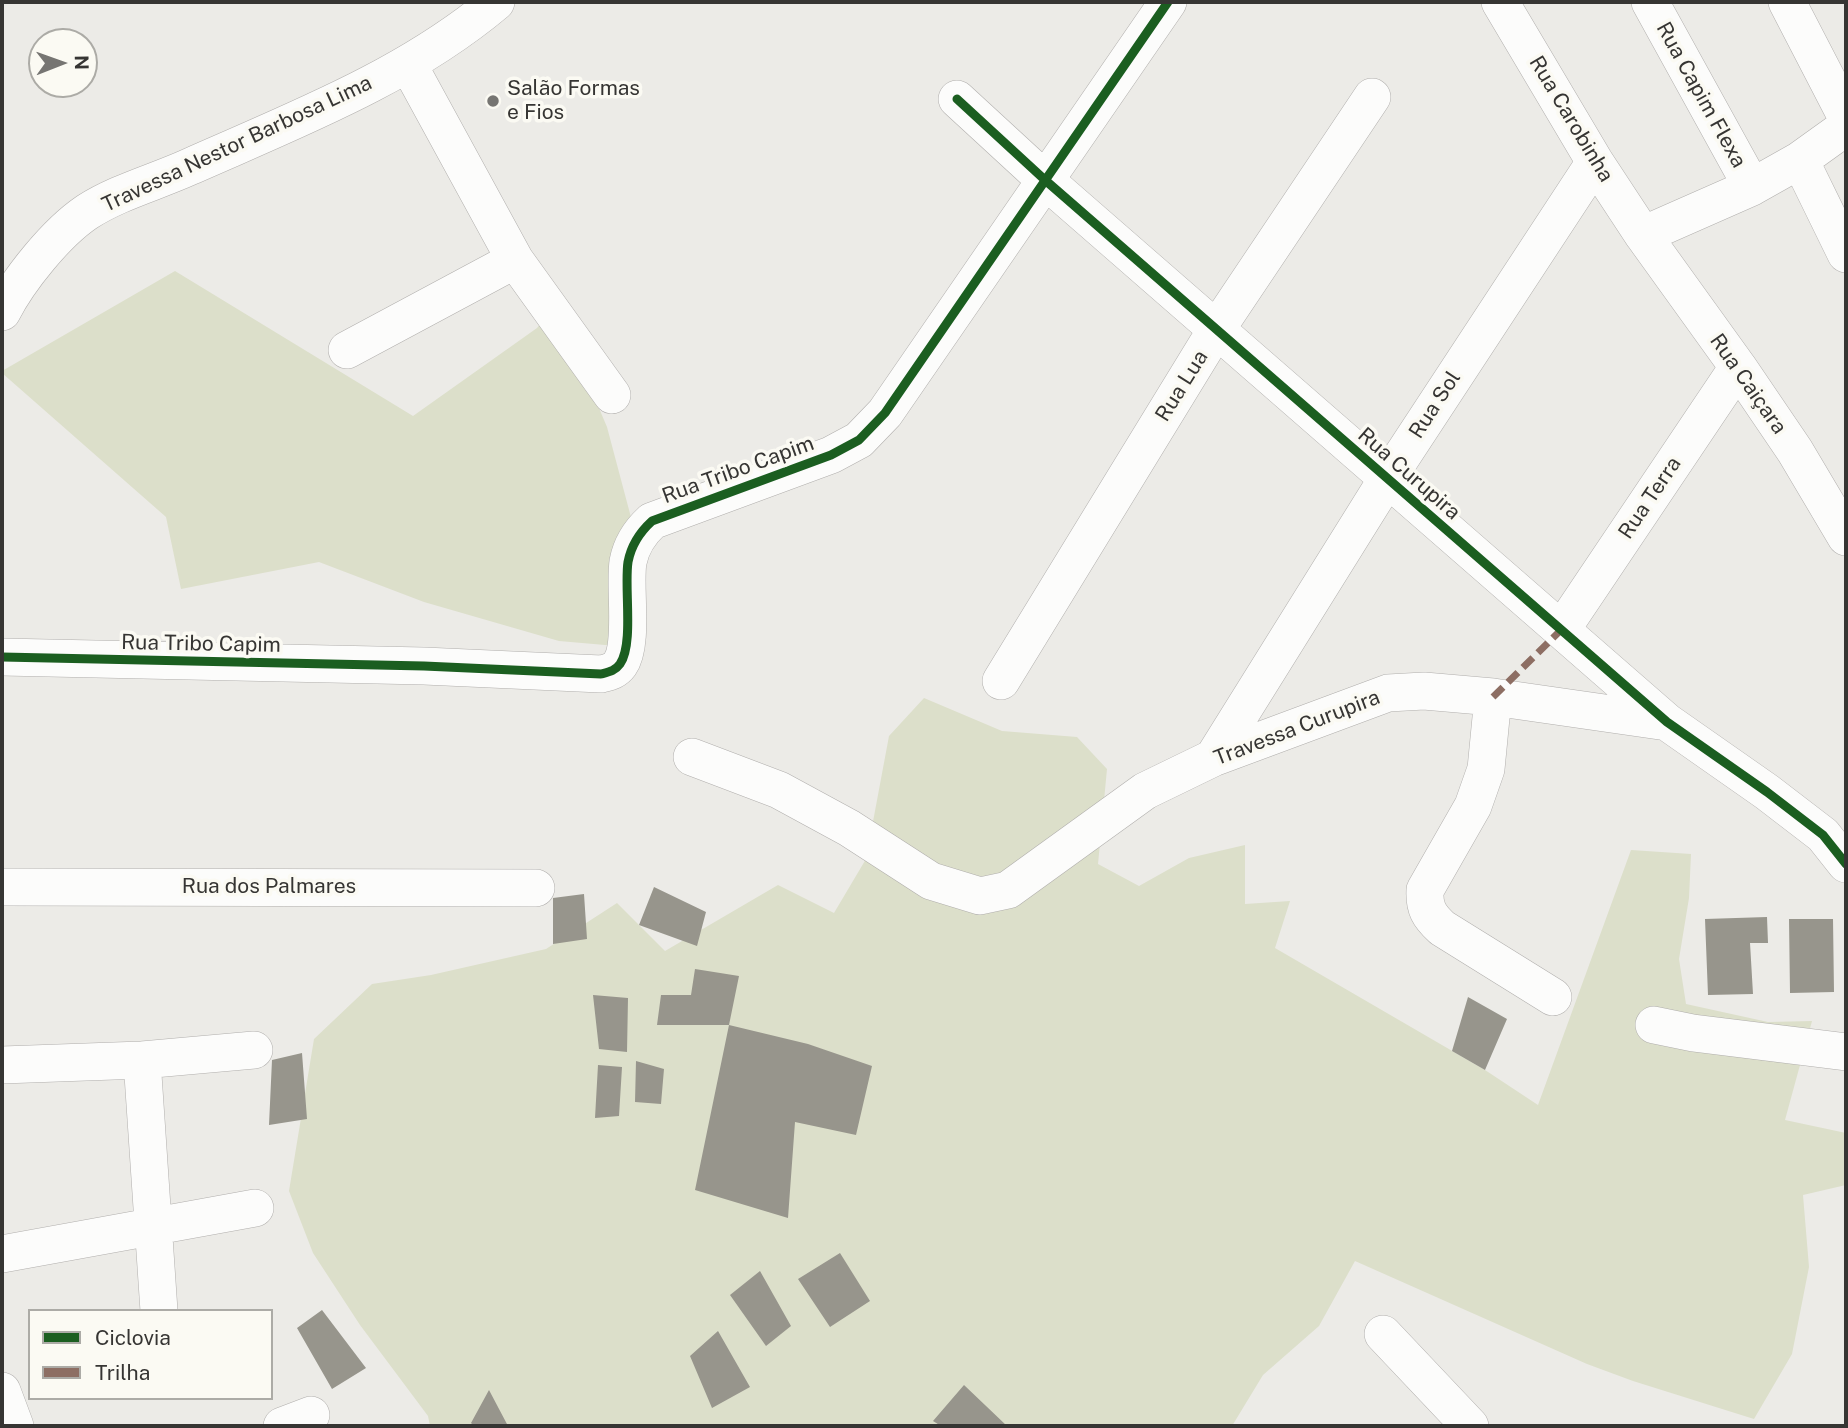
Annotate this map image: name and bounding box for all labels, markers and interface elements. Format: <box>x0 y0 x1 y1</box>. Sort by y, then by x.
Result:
street label: Rua Capim Flexa <box>1651 18 1751 172</box>
north arrow <box>28 28 98 98</box>
street label: Rua Carobinha <box>1524 51 1618 187</box>
text: N <box>71 55 93 70</box>
street label: Travessa Nestor Barbosa Lima <box>98 70 376 218</box>
place label: Salão Formas e Fios <box>507 76 640 126</box>
marker: Salão Formas e Fios <box>485 93 501 109</box>
street label: Rua Caiçara <box>1704 329 1792 439</box>
street label: Rua Lua <box>1150 346 1214 426</box>
street label: Rua Sol <box>1404 367 1466 443</box>
street label: Rua Curupira <box>1353 423 1465 525</box>
street label: Rua Tribo Capim <box>659 431 817 509</box>
street label: Rua Terra <box>1613 452 1687 544</box>
street label: Rua Tribo Capim <box>121 630 281 658</box>
street label: Travessa Curupira <box>1210 685 1384 771</box>
street label: Rua dos Palmares <box>182 874 356 900</box>
legend <box>28 1309 273 1400</box>
text: Ciclovia <box>95 1325 171 1350</box>
text: Trilha <box>95 1360 150 1385</box>

